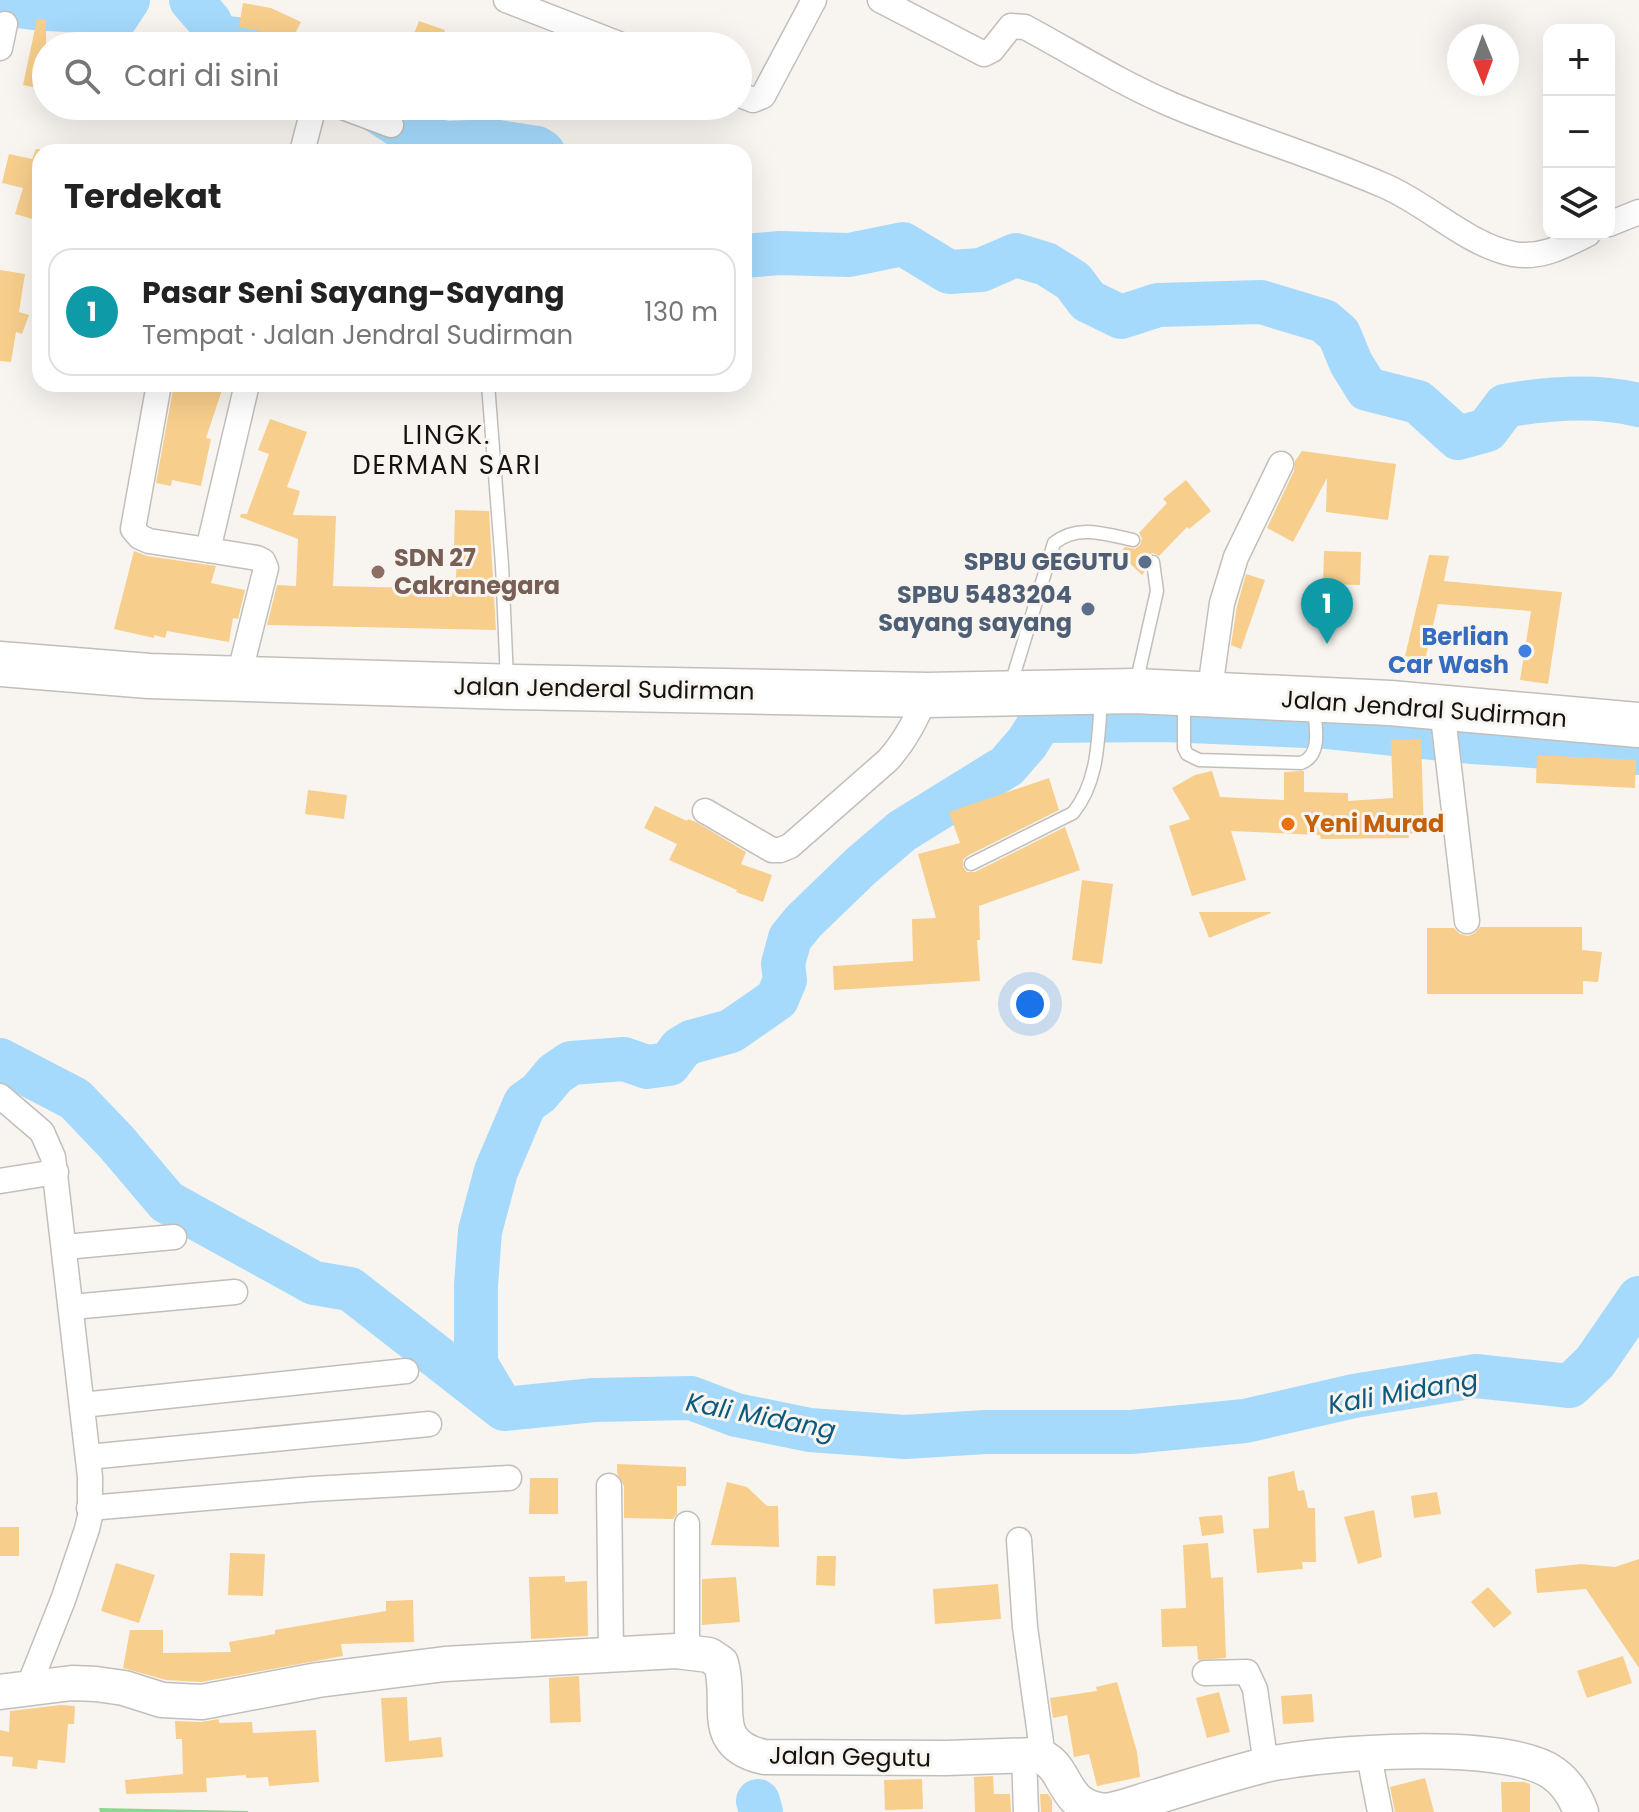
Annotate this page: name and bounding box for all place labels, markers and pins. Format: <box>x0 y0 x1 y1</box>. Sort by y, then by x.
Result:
place label: SDN 27 Cakranegara <box>394 541 560 602</box>
place label: SPBU GEGUTU <box>964 545 1129 578</box>
marker: SPBU GEGUTU <box>1136 553 1154 571</box>
marker: SDN 27 Cakranegara <box>369 563 387 581</box>
place label: SPBU 5483204 Sayang sayang <box>878 578 1072 639</box>
pin: 1 <box>1301 578 1353 644</box>
marker: SPBU 5483204 Sayang sayang <box>1079 600 1097 618</box>
place label: Berlian Car Wash <box>1388 620 1509 681</box>
marker: Berlian Car Wash <box>1516 642 1534 660</box>
place label: Yeni Murad <box>1304 807 1444 840</box>
marker: Yeni Murad <box>1279 815 1297 833</box>

